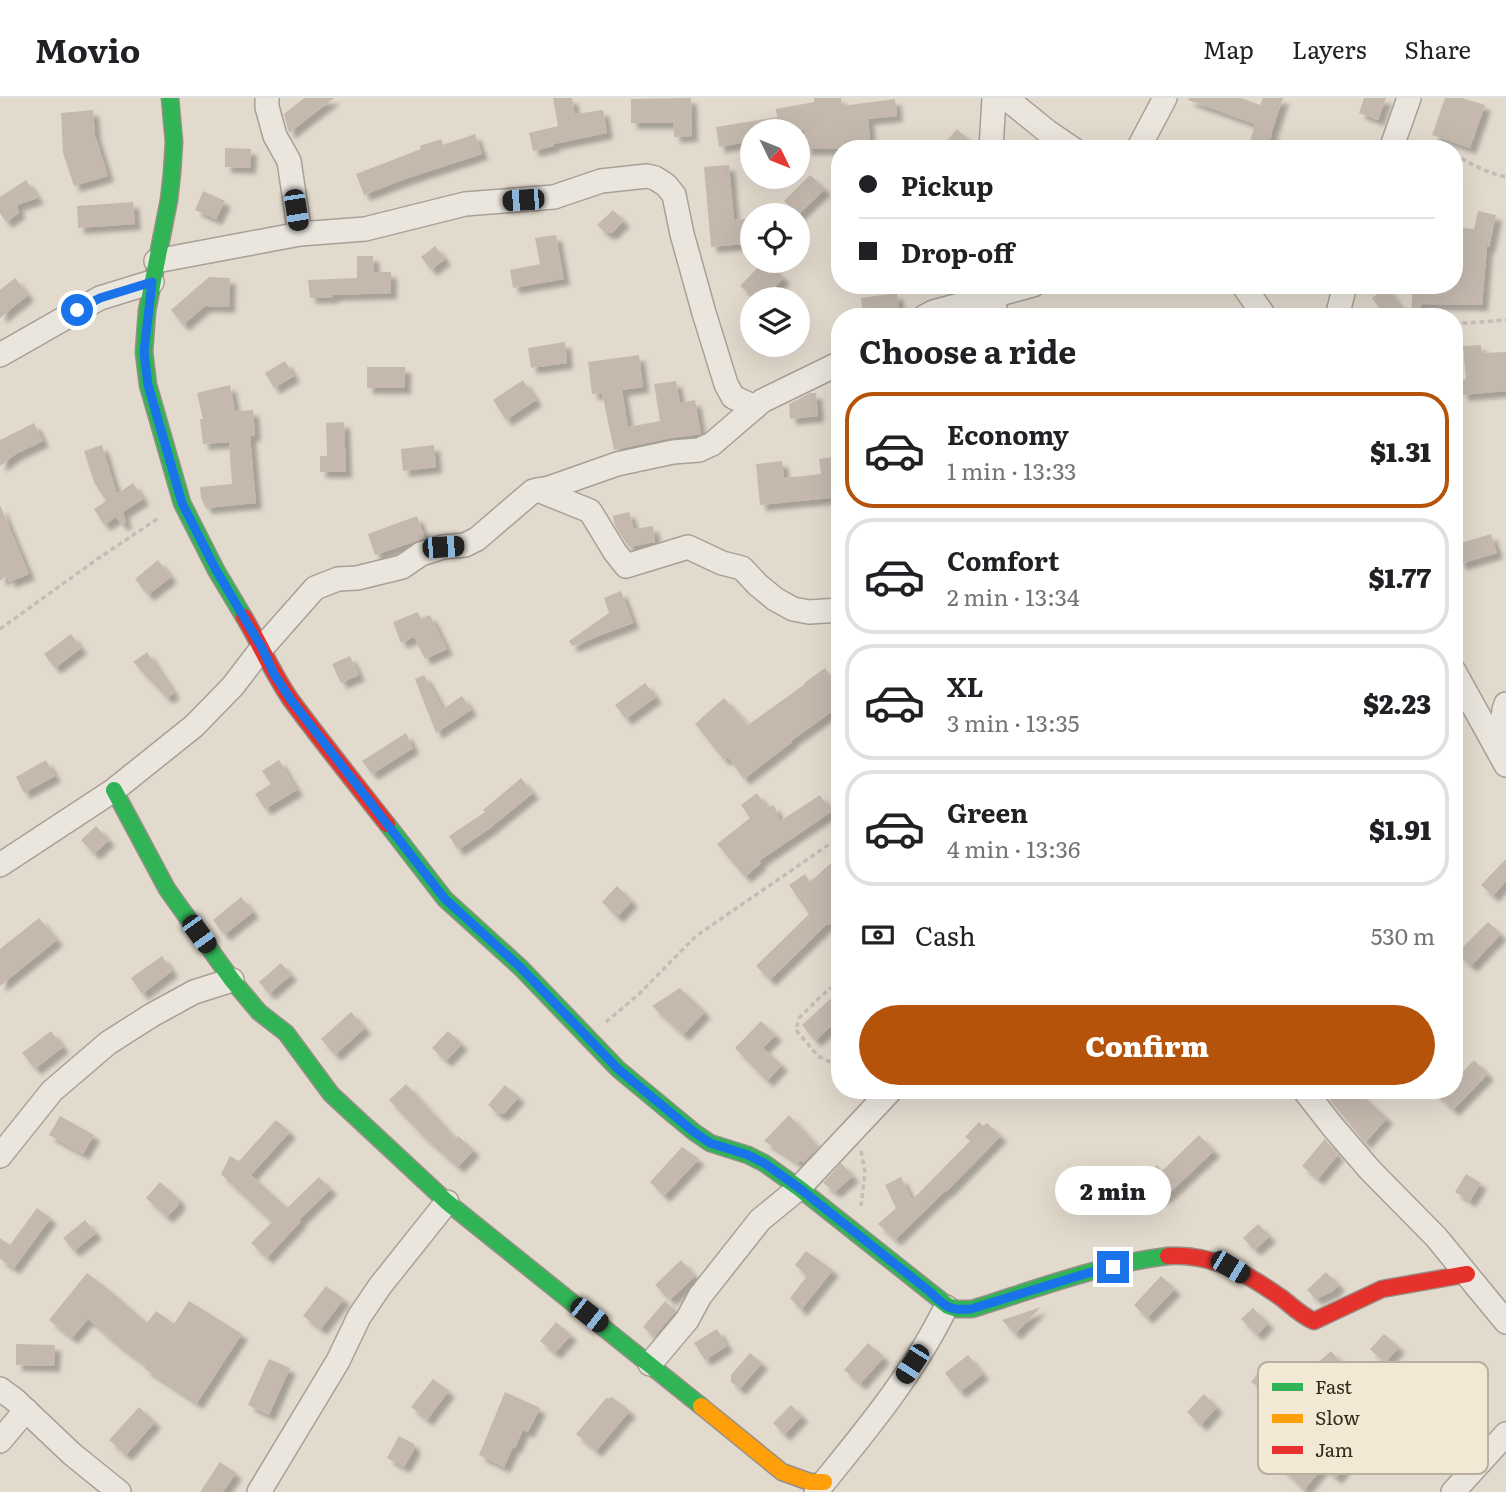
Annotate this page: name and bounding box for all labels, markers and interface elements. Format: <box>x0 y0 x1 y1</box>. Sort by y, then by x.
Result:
text: Movio <box>35 24 140 73</box>
text: Map <box>1203 31 1254 66</box>
text: Layers <box>1292 31 1366 66</box>
text: Share <box>1404 31 1471 66</box>
north arrow <box>740 119 810 189</box>
map controls <box>740 119 810 357</box>
text: Pickup <box>901 165 993 204</box>
car <box>283 188 310 232</box>
car <box>502 188 545 212</box>
button: locate <box>740 203 810 273</box>
text: Drop-off <box>901 232 1014 271</box>
button: layers <box>740 287 810 357</box>
route start <box>61 294 93 326</box>
text: Choose a ride <box>859 326 1076 374</box>
text: Economy <box>947 414 1069 453</box>
icon: car <box>863 419 926 482</box>
text: $1.31 <box>1370 431 1431 470</box>
text: 1 min · 13:33 <box>947 453 1077 487</box>
car <box>422 535 465 559</box>
text: Comfort <box>947 540 1059 579</box>
icon: car <box>863 545 926 608</box>
text: $1.77 <box>1368 557 1431 596</box>
text: 2 min · 13:34 <box>947 579 1080 613</box>
text: XL <box>947 666 984 705</box>
icon: car <box>863 671 926 734</box>
text: $2.23 <box>1363 683 1431 722</box>
text: 3 min · 13:35 <box>947 705 1079 739</box>
text: Green <box>947 792 1028 831</box>
icon: car <box>863 797 926 860</box>
text: $1.91 <box>1369 809 1431 848</box>
text: 4 min · 13:36 <box>947 831 1080 865</box>
car <box>179 911 220 957</box>
text: Cash <box>915 915 976 954</box>
icon: cash <box>859 916 897 954</box>
text: 530 m <box>1371 918 1435 952</box>
button: Confirm <box>859 1005 1435 1085</box>
callout: 2 min <box>1055 1166 1171 1214</box>
text: 2 min <box>1080 1173 1146 1207</box>
car <box>1207 1247 1254 1287</box>
route end <box>1097 1251 1129 1283</box>
car <box>566 1294 613 1336</box>
car <box>892 1341 933 1387</box>
legend <box>1258 1362 1488 1474</box>
text: Fast <box>1315 1372 1352 1400</box>
text: Slow <box>1315 1403 1360 1431</box>
text: Jam <box>1315 1435 1353 1463</box>

